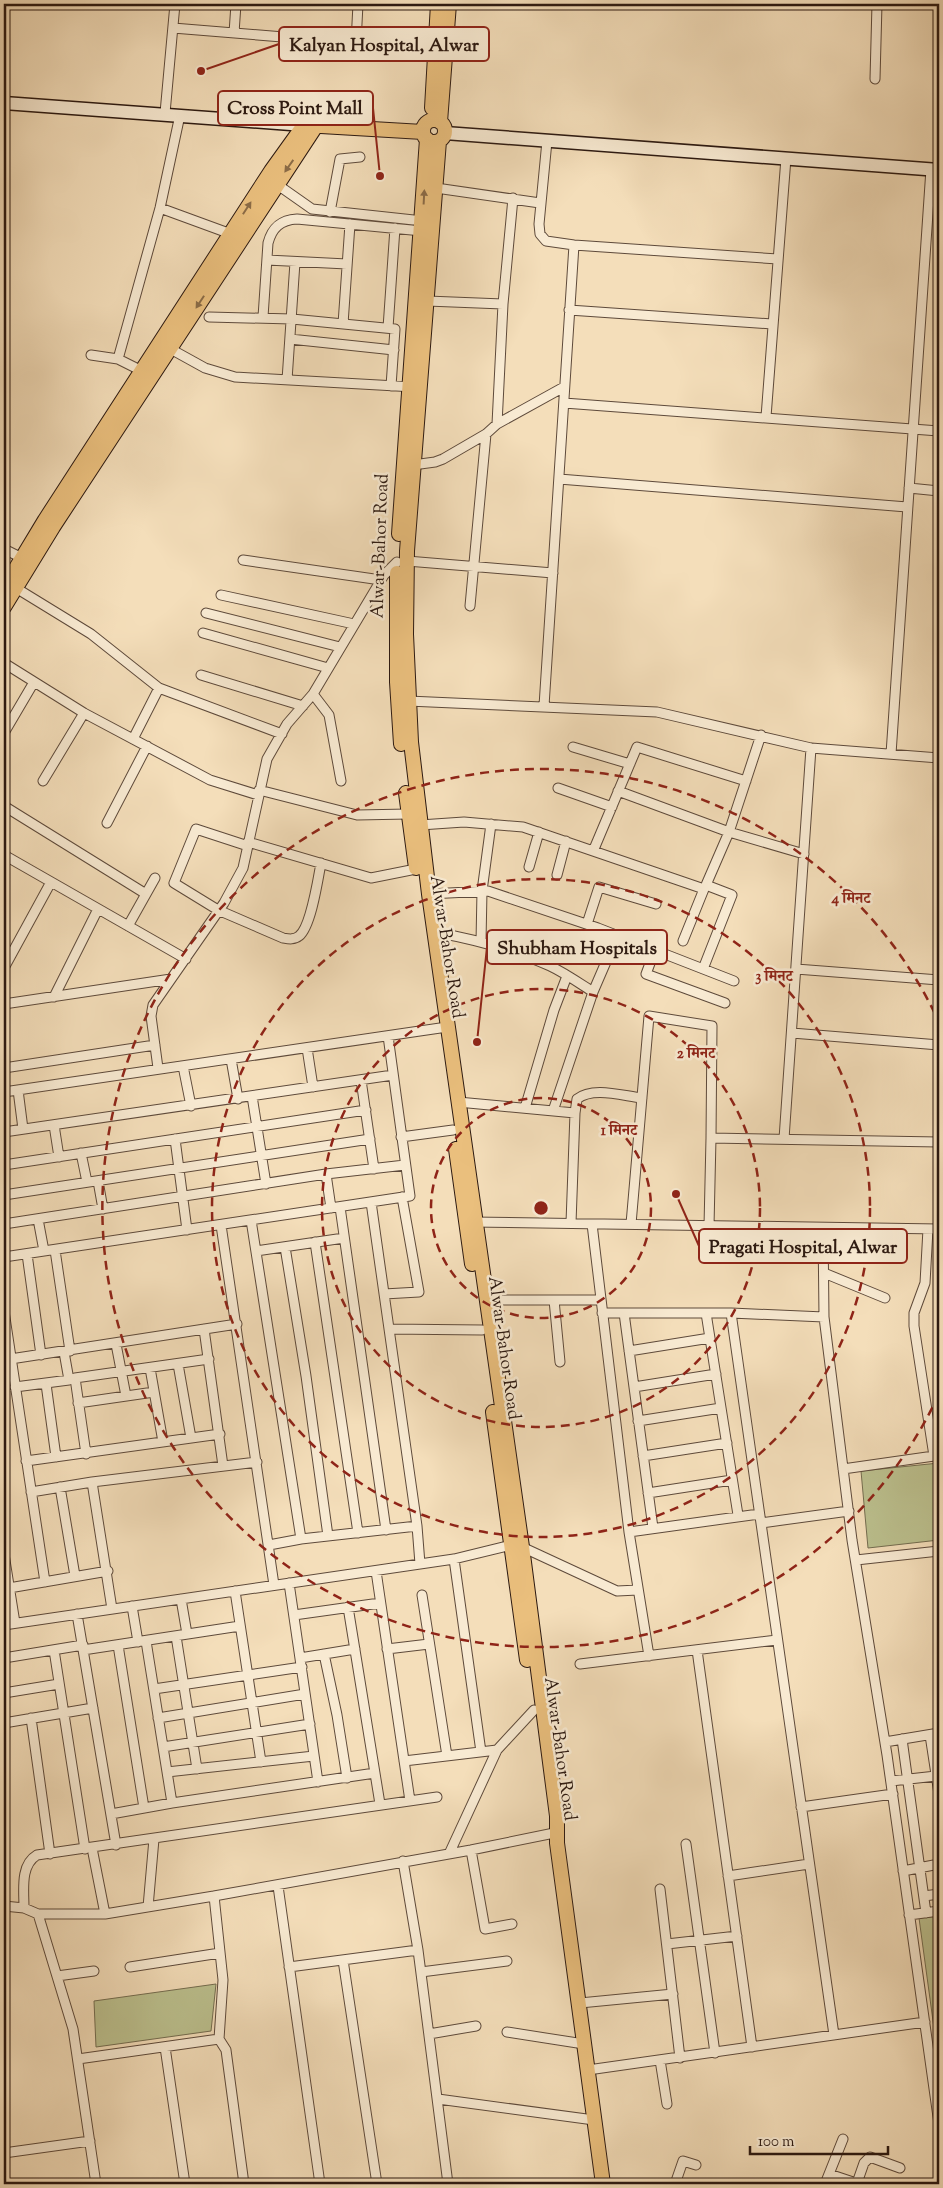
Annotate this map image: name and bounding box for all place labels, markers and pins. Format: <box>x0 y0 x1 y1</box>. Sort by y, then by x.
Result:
callout: Kalyan Hospital, Alwar <box>279 27 489 61</box>
callout: Cross Point Mall <box>218 91 373 125</box>
callout: Shubham Hospitals <box>487 930 667 964</box>
centre of rings <box>532 1199 550 1217</box>
callout: Pragati Hospital, Alwar <box>699 1229 907 1263</box>

